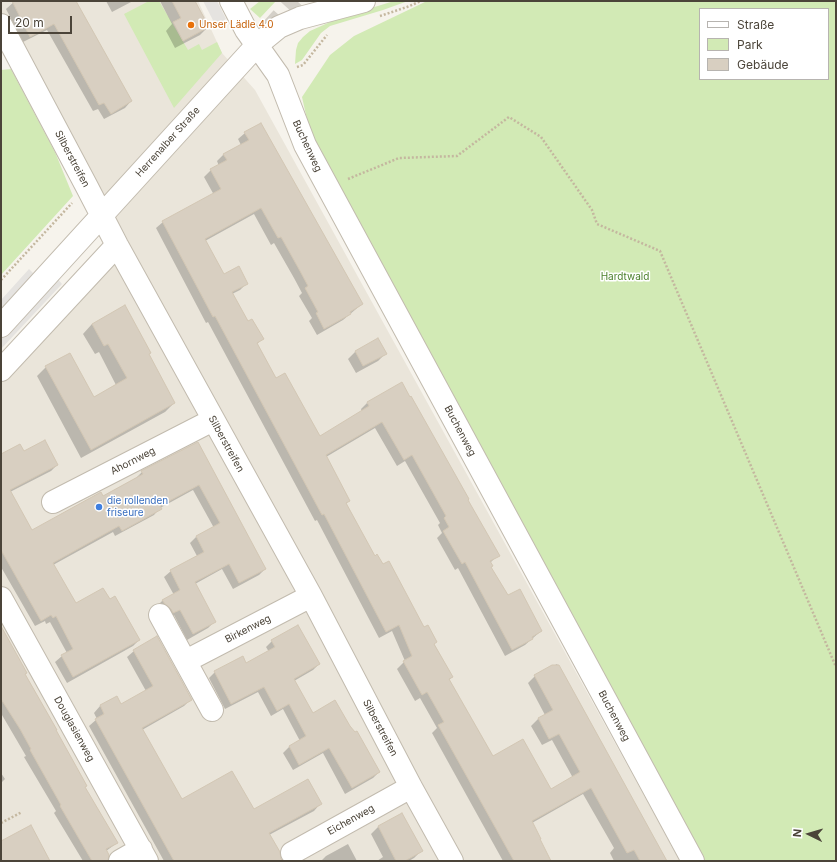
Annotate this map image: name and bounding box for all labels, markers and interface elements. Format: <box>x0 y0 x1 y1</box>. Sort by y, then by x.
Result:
scale bar <box>10 8 74 34</box>
legend <box>699 8 829 80</box>
text: 20 m <box>15 15 44 30</box>
text: Straße <box>737 17 774 32</box>
place label: Unser Lädle 4.0 <box>199 19 274 31</box>
marker: Unser Lädle 4.0 <box>186 20 196 30</box>
text: Park <box>737 37 763 52</box>
text: Gebäude <box>737 57 789 72</box>
street label: Herrenalber Straße <box>133 104 203 180</box>
street label: Buchenweg <box>290 118 324 174</box>
street label: Silberstreifen <box>52 129 92 189</box>
park label: Hardtwald <box>601 271 649 283</box>
street label: Buchenweg <box>442 404 478 458</box>
street label: Silberstreifen <box>206 414 246 474</box>
street label: Ahornweg <box>109 445 157 477</box>
place label: die rollenden friseure <box>107 495 168 518</box>
marker: die rollenden friseure <box>94 502 104 512</box>
street label: Birkenweg <box>223 612 273 646</box>
street label: Buchenweg <box>596 689 632 743</box>
street label: Douglasienweg <box>51 694 97 764</box>
street label: Silberstreifen <box>360 698 400 758</box>
street label: Eichenweg <box>325 802 377 838</box>
north arrow <box>789 814 829 854</box>
text: N <box>790 828 804 838</box>

